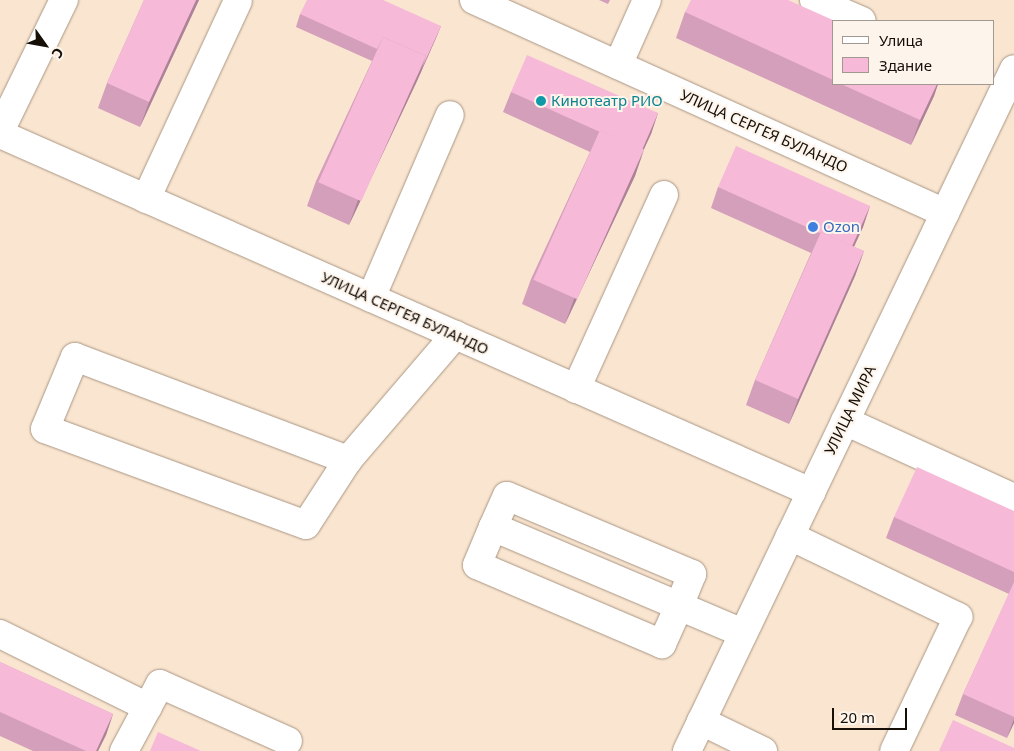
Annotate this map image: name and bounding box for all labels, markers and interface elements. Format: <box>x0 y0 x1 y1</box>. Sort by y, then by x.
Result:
north arrow <box>20 20 70 70</box>
legend <box>832 20 994 85</box>
text: Улица <box>879 30 923 50</box>
text: С <box>48 44 69 62</box>
text: Здание <box>879 55 932 75</box>
street label: УЛИЦА СЕРГЕЯ БУЛАНДО <box>677 86 851 176</box>
place label: Кинотеатр РИО <box>551 92 663 110</box>
marker: Кинотеатр РИО <box>535 95 547 107</box>
place label: Ozon <box>823 218 860 236</box>
marker: Ozon <box>807 221 819 233</box>
street label: УЛИЦА СЕРГЕЯ БУЛАНДО <box>318 268 492 358</box>
street label: УЛИЦА МИРА <box>821 362 879 458</box>
scale bar <box>834 698 909 730</box>
text: 20 m <box>840 707 875 727</box>

